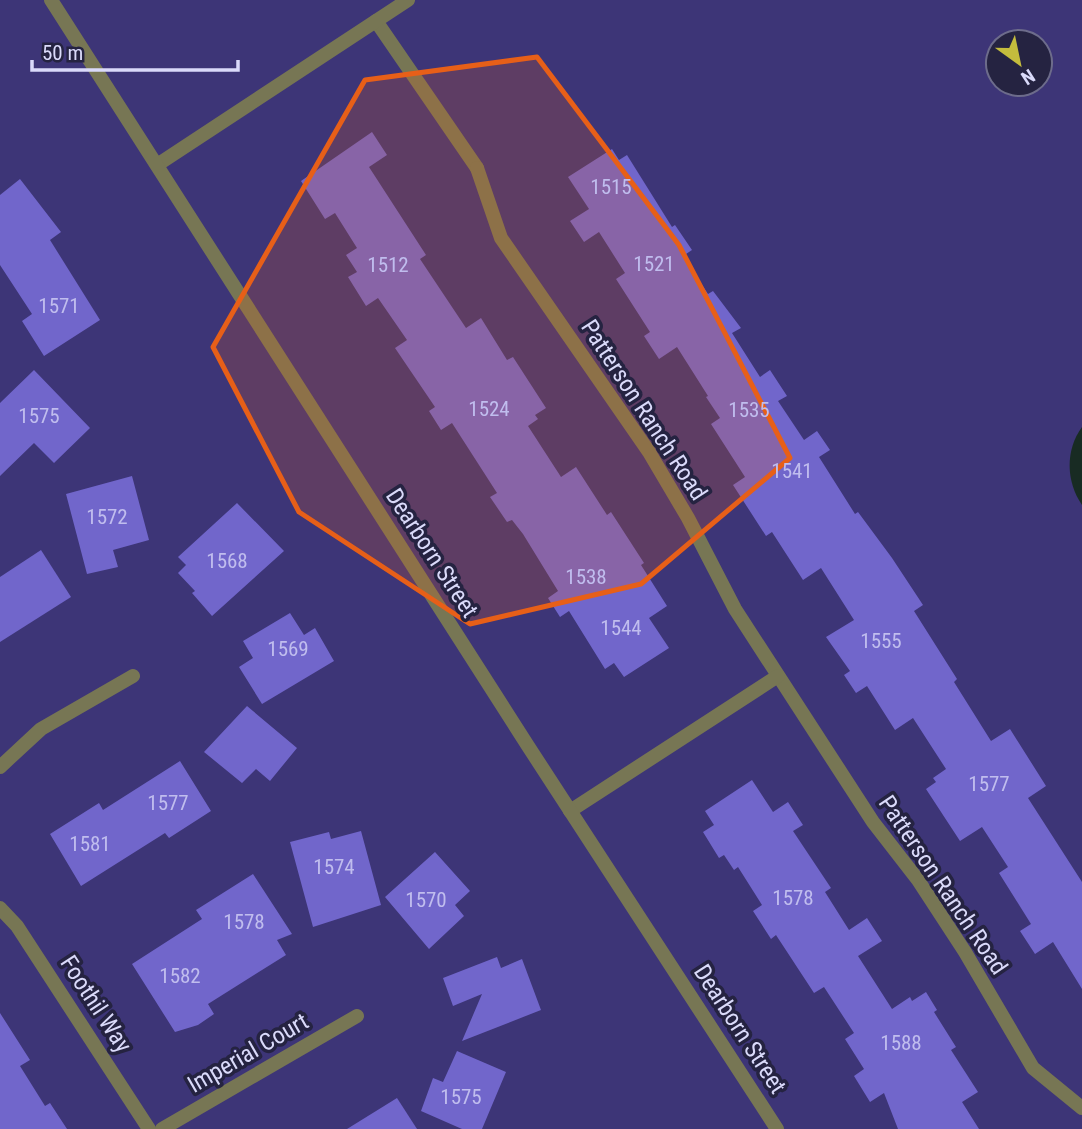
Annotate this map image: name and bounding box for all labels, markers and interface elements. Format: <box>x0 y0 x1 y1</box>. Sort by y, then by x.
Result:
scale bar <box>32 28 238 72</box>
north arrow <box>984 28 1054 98</box>
text: 50 m <box>42 41 83 65</box>
text: N <box>1017 64 1039 90</box>
house number: 1515 <box>590 175 632 199</box>
house number: 1521 <box>633 252 675 276</box>
house number: 1512 <box>367 253 409 277</box>
house number: 1571 <box>38 294 80 318</box>
street label: Patterson Ranch Road <box>575 314 713 506</box>
house number: 1524 <box>468 397 510 421</box>
house number: 1535 <box>728 398 770 422</box>
house number: 1575 <box>18 404 60 428</box>
house number: 1541 <box>771 459 813 483</box>
street label: Dearborn Street <box>380 483 484 623</box>
house number: 1572 <box>86 505 128 529</box>
house number: 1568 <box>206 549 248 573</box>
house number: 1538 <box>565 565 607 589</box>
house number: 1544 <box>600 616 642 640</box>
house number: 1555 <box>860 629 902 653</box>
house number: 1569 <box>267 637 309 661</box>
house number: 1577 <box>968 772 1010 796</box>
street label: Patterson Ranch Road <box>873 790 1013 980</box>
house number: 1577 <box>147 791 189 815</box>
house number: 1581 <box>69 832 111 856</box>
house number: 1574 <box>313 855 355 879</box>
house number: 1578 <box>772 886 814 910</box>
house number: 1570 <box>405 888 447 912</box>
house number: 1578 <box>223 910 265 934</box>
street label: Foothil Way <box>54 950 138 1058</box>
street label: Dearborn Street <box>688 959 792 1099</box>
house number: 1582 <box>159 964 201 988</box>
street label: Imperial Court <box>183 1007 313 1099</box>
house number: 1588 <box>880 1031 922 1055</box>
house number: 1575 <box>440 1085 482 1109</box>

